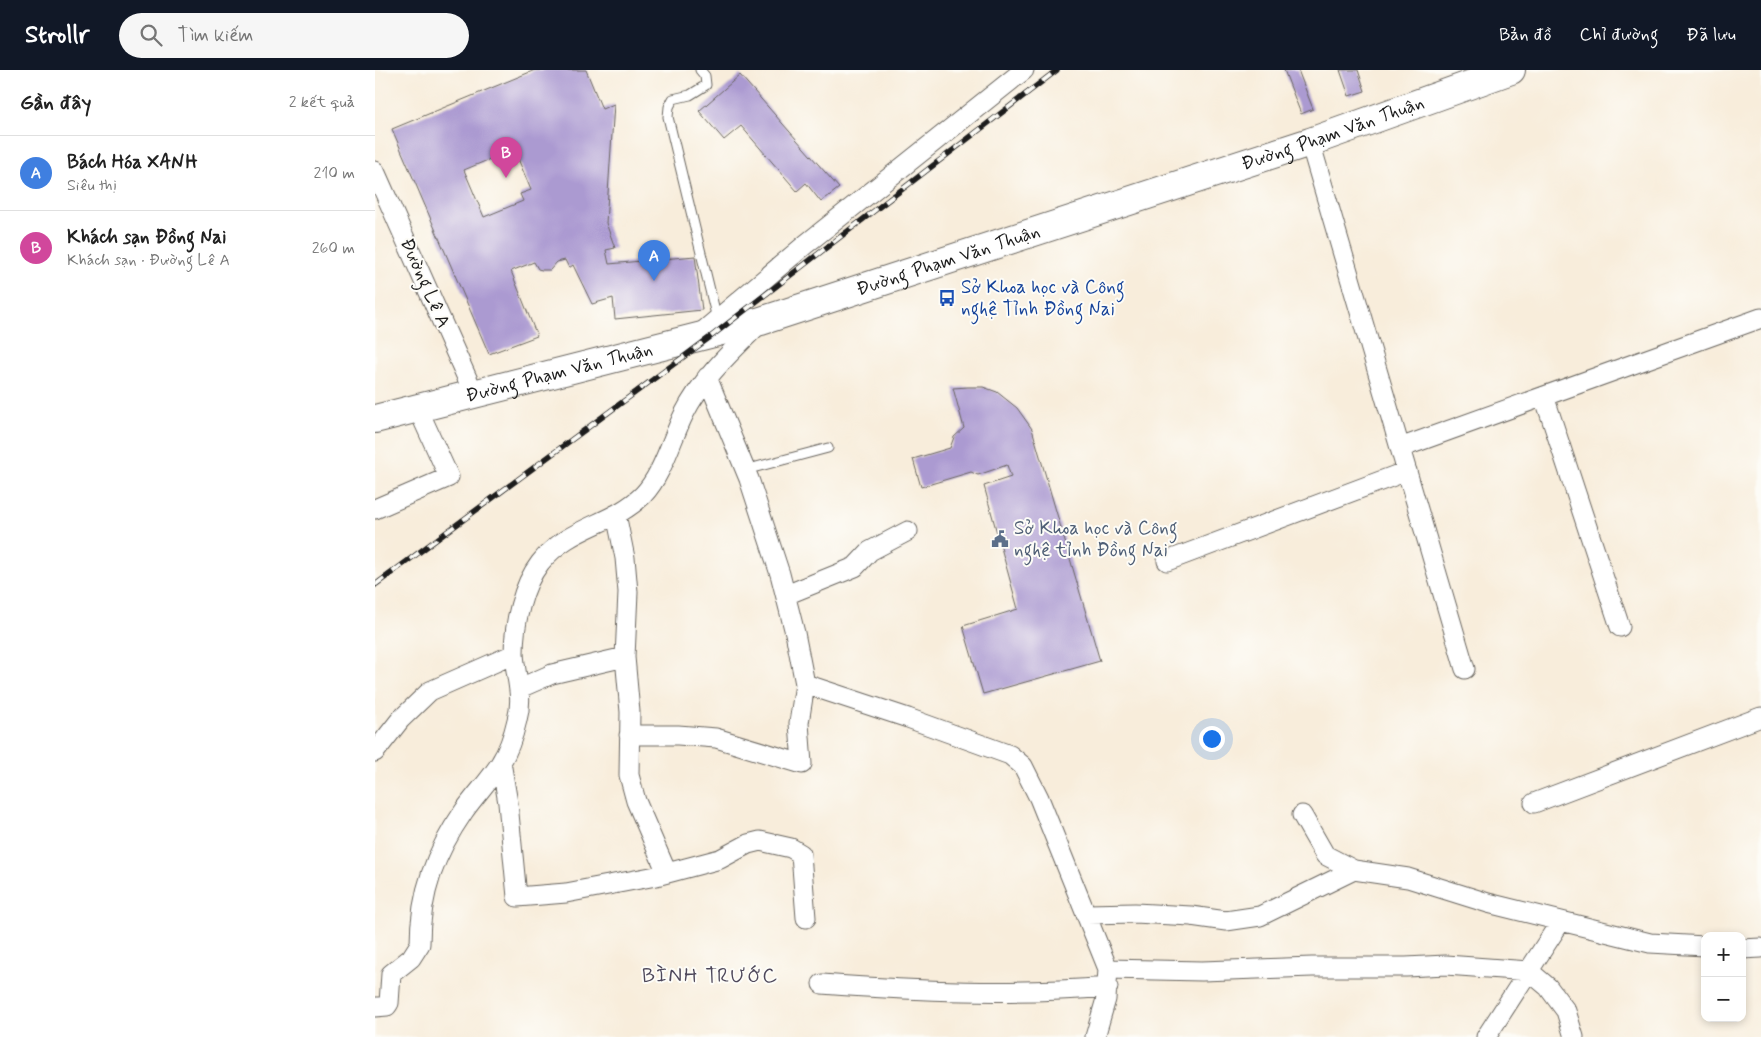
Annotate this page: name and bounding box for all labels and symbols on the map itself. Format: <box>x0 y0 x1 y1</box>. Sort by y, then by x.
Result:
street label: Đường Phạm Văn Thuận <box>1238 90 1427 176</box>
pin: B <box>490 137 522 178</box>
street label: Đường Phạm Văn Thuận <box>853 218 1043 302</box>
street label: Đường Lê A <box>391 234 456 333</box>
pin: A <box>638 240 670 281</box>
place label: Sở Khoa học và Công nghệ Tỉnh Đồng Nai <box>961 275 1125 325</box>
bus stop icon: Sở Khoa học và Công nghệ Tỉnh Đồng Nai <box>937 288 957 308</box>
street label: Đường Phạm Văn Thuận <box>463 337 655 408</box>
place label: Sở Khoa học và Công nghệ tỉnh Đồng Nai <box>1014 516 1178 566</box>
public building icon: Sở Khoa học và Công nghệ tỉnh Đồng Nai <box>990 529 1010 549</box>
your location <box>1199 726 1225 752</box>
district label: BÌNH TRƯỚC <box>642 962 778 990</box>

